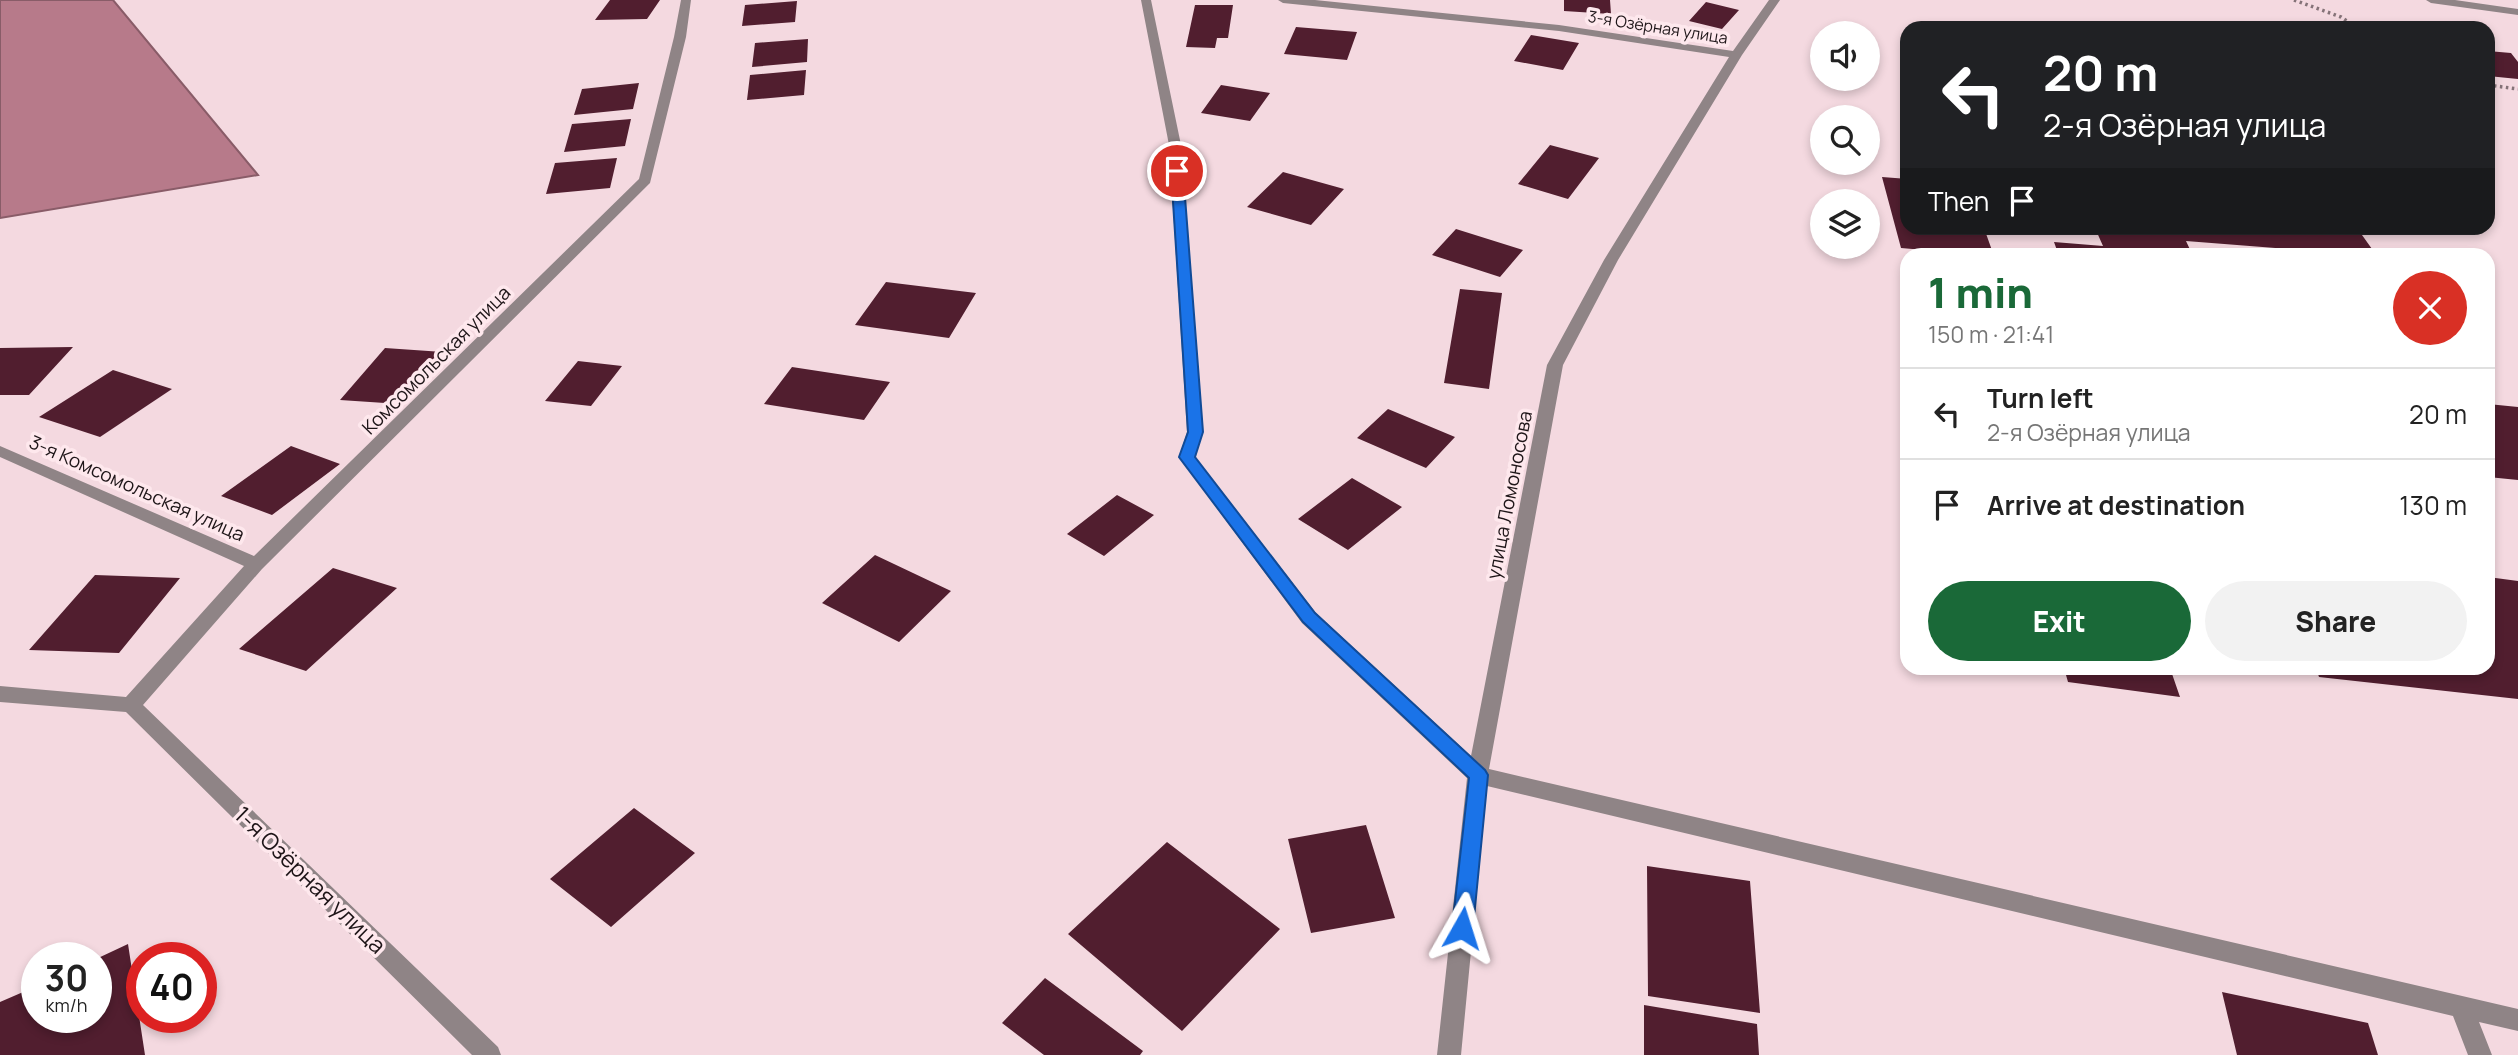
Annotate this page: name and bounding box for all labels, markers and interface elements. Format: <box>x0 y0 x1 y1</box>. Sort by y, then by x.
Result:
street label: 3-я Озёрная улица <box>1586 5 1730 49</box>
map controls <box>1810 21 1880 259</box>
button: sound <box>1810 21 1880 91</box>
text: 20 m <box>2043 39 2158 106</box>
icon: left <box>1928 49 2019 140</box>
text: 2-я Озёрная улица <box>2043 103 2326 147</box>
button: search <box>1810 105 1880 175</box>
pin <box>1147 141 1207 201</box>
icon: arrive <box>1158 152 1196 190</box>
icon: arrive <box>2003 182 2041 220</box>
text: Then <box>1928 183 1989 219</box>
button: layers <box>1810 189 1880 259</box>
text: 1 min <box>1928 263 2033 321</box>
button: close <box>2393 271 2467 345</box>
street label: Комсомольская улица <box>356 280 516 440</box>
text: 150 m · 21:41 <box>1928 318 2054 350</box>
text: Turn left <box>1987 380 2094 416</box>
icon: left <box>1928 395 1966 433</box>
text: 20 m <box>2409 396 2467 432</box>
street label: улица Ломоносова <box>1480 409 1538 581</box>
text: 2-я Озёрная улица <box>1987 416 2191 448</box>
street label: 3-я Комсомольская улица <box>25 429 249 547</box>
icon: arrive <box>1928 486 1966 524</box>
text: Arrive at destination <box>1987 487 2245 523</box>
text: 130 m <box>2399 487 2467 523</box>
button: Exit <box>1928 581 2191 661</box>
button: Share <box>2205 581 2467 661</box>
street label: 1-я Озёрная улица <box>228 798 394 960</box>
position arrow <box>1425 891 1499 965</box>
speed limit sign: 40 <box>126 942 217 1033</box>
text: 30 <box>45 954 88 1002</box>
text: km/h <box>46 993 87 1017</box>

